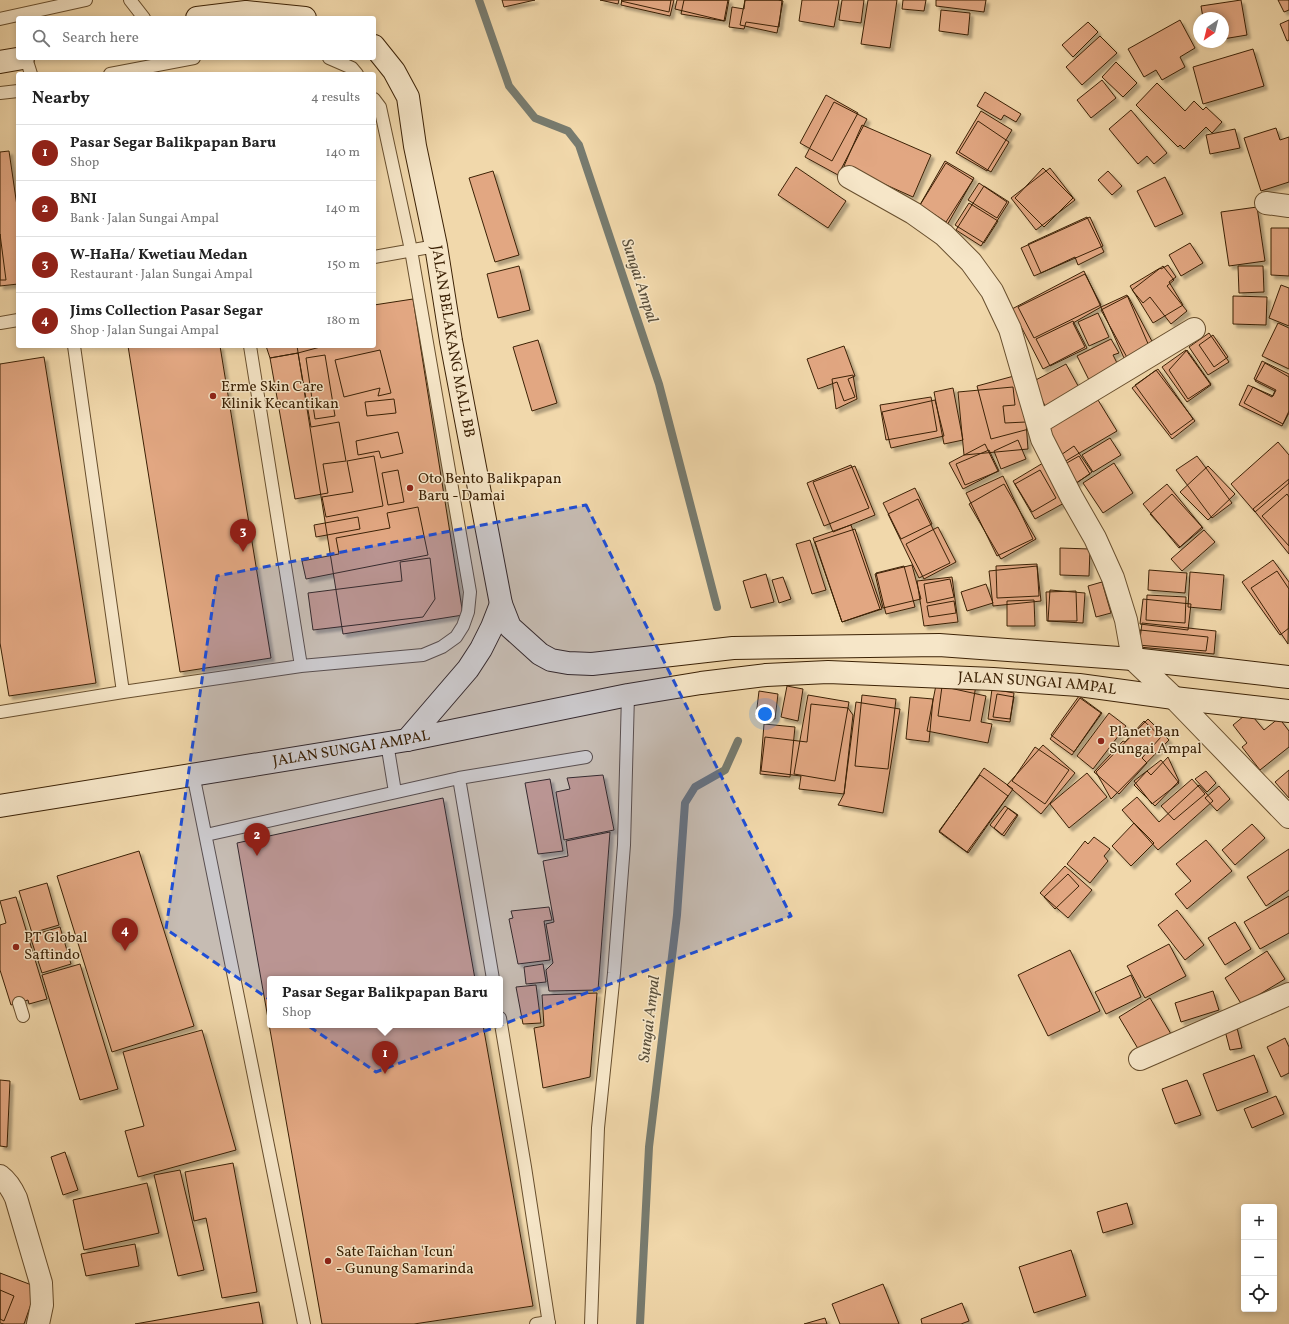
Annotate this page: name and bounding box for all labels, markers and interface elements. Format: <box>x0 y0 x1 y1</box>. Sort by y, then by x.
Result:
north arrow <box>1193 12 1229 48</box>
search box <box>16 16 376 60</box>
icon: search <box>30 27 52 49</box>
text: Search here <box>62 28 139 49</box>
text: Nearby <box>32 87 90 110</box>
text: 4 results <box>311 89 360 107</box>
text: Pasar Segar Balikpapan Baru <box>70 133 276 154</box>
text: 1 <box>42 144 48 162</box>
text: 140 m <box>326 144 360 162</box>
text: Shop <box>70 154 99 172</box>
text: BNI <box>70 189 97 210</box>
text: 2 <box>42 200 48 218</box>
text: 140 m <box>326 200 360 218</box>
text: Bank · Jalan Sungai Ampal <box>70 210 219 228</box>
water label: Sungai Ampal <box>615 236 663 326</box>
street label: JALAN BELAKANG MALL BB <box>426 244 480 439</box>
text: W-HaHa/ Kwetiau Medan <box>70 245 248 266</box>
text: 3 <box>42 256 48 274</box>
text: 150 m <box>327 256 360 274</box>
text: Restaurant · Jalan Sungai Ampal <box>70 266 253 284</box>
text: Jims Collection Pasar Segar <box>70 301 263 322</box>
text: 4 <box>41 312 49 330</box>
text: 180 m <box>326 312 360 330</box>
text: Shop · Jalan Sungai Ampal <box>70 322 219 340</box>
place label: Erme Skin Care Klinik Kecantikan <box>221 377 339 415</box>
marker: Erme Skin Care Klinik Kecantikan <box>208 391 218 401</box>
place label: Oto Bento Balikpapan Baru - Damai <box>418 469 562 507</box>
marker: Oto Bento Balikpapan Baru - Damai <box>405 483 415 493</box>
pin: 3 <box>230 519 256 552</box>
street label: JALAN SUNGAI AMPAL <box>958 667 1118 701</box>
your location <box>755 704 775 724</box>
place label: Planet Ban Sungai Ampal <box>1109 722 1202 760</box>
street label: JALAN SUNGAI AMPAL <box>271 725 432 772</box>
marker: Planet Ban Sungai Ampal <box>1096 736 1106 746</box>
pin: 2 <box>244 823 270 856</box>
pin: 4 <box>112 918 138 951</box>
place label: PT Global Saftindo <box>24 928 87 966</box>
marker: PT Global Saftindo <box>11 942 21 952</box>
water label: Sungai Ampal <box>634 974 666 1064</box>
popup <box>267 976 503 1028</box>
text: Pasar Segar Balikpapan Baru <box>282 983 488 1004</box>
text: Shop <box>282 1004 311 1022</box>
pin: 1 <box>372 1041 398 1074</box>
map controls <box>1241 1204 1277 1312</box>
button: + <box>1241 1204 1277 1240</box>
button: − <box>1241 1240 1277 1276</box>
place label: Sate Taichan 'Icun' - Gunung Samarinda <box>336 1242 474 1280</box>
marker: Sate Taichan 'Icun' - Gunung Samarinda <box>323 1256 333 1266</box>
button: locate <box>1241 1276 1277 1312</box>

